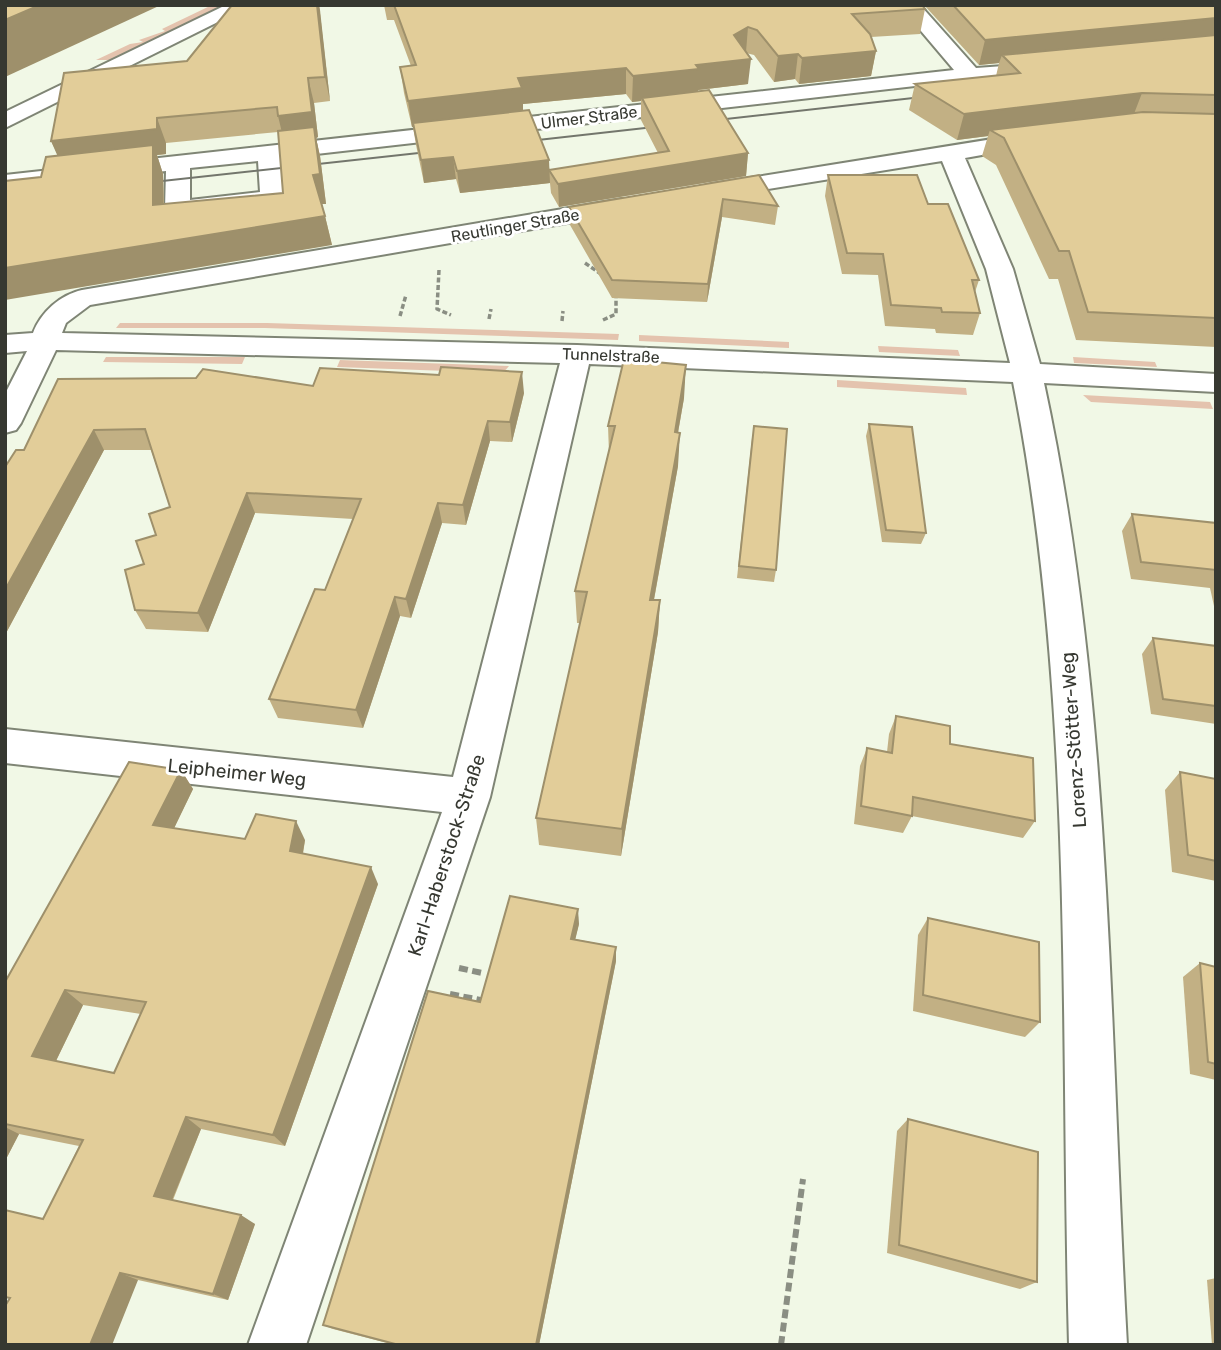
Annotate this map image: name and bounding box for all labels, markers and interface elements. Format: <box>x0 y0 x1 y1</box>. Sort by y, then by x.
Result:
street label: Ulmer Straße <box>540 102 639 133</box>
street label: Reutlinger Straße <box>449 205 581 246</box>
street label: Tunnelstraße <box>562 344 660 367</box>
street label: Lorenz-Stötter-Weg <box>1056 651 1091 829</box>
street label: Karl-Haberstock-Straße <box>403 751 490 959</box>
street label: Leipheimer Weg <box>166 754 307 791</box>

